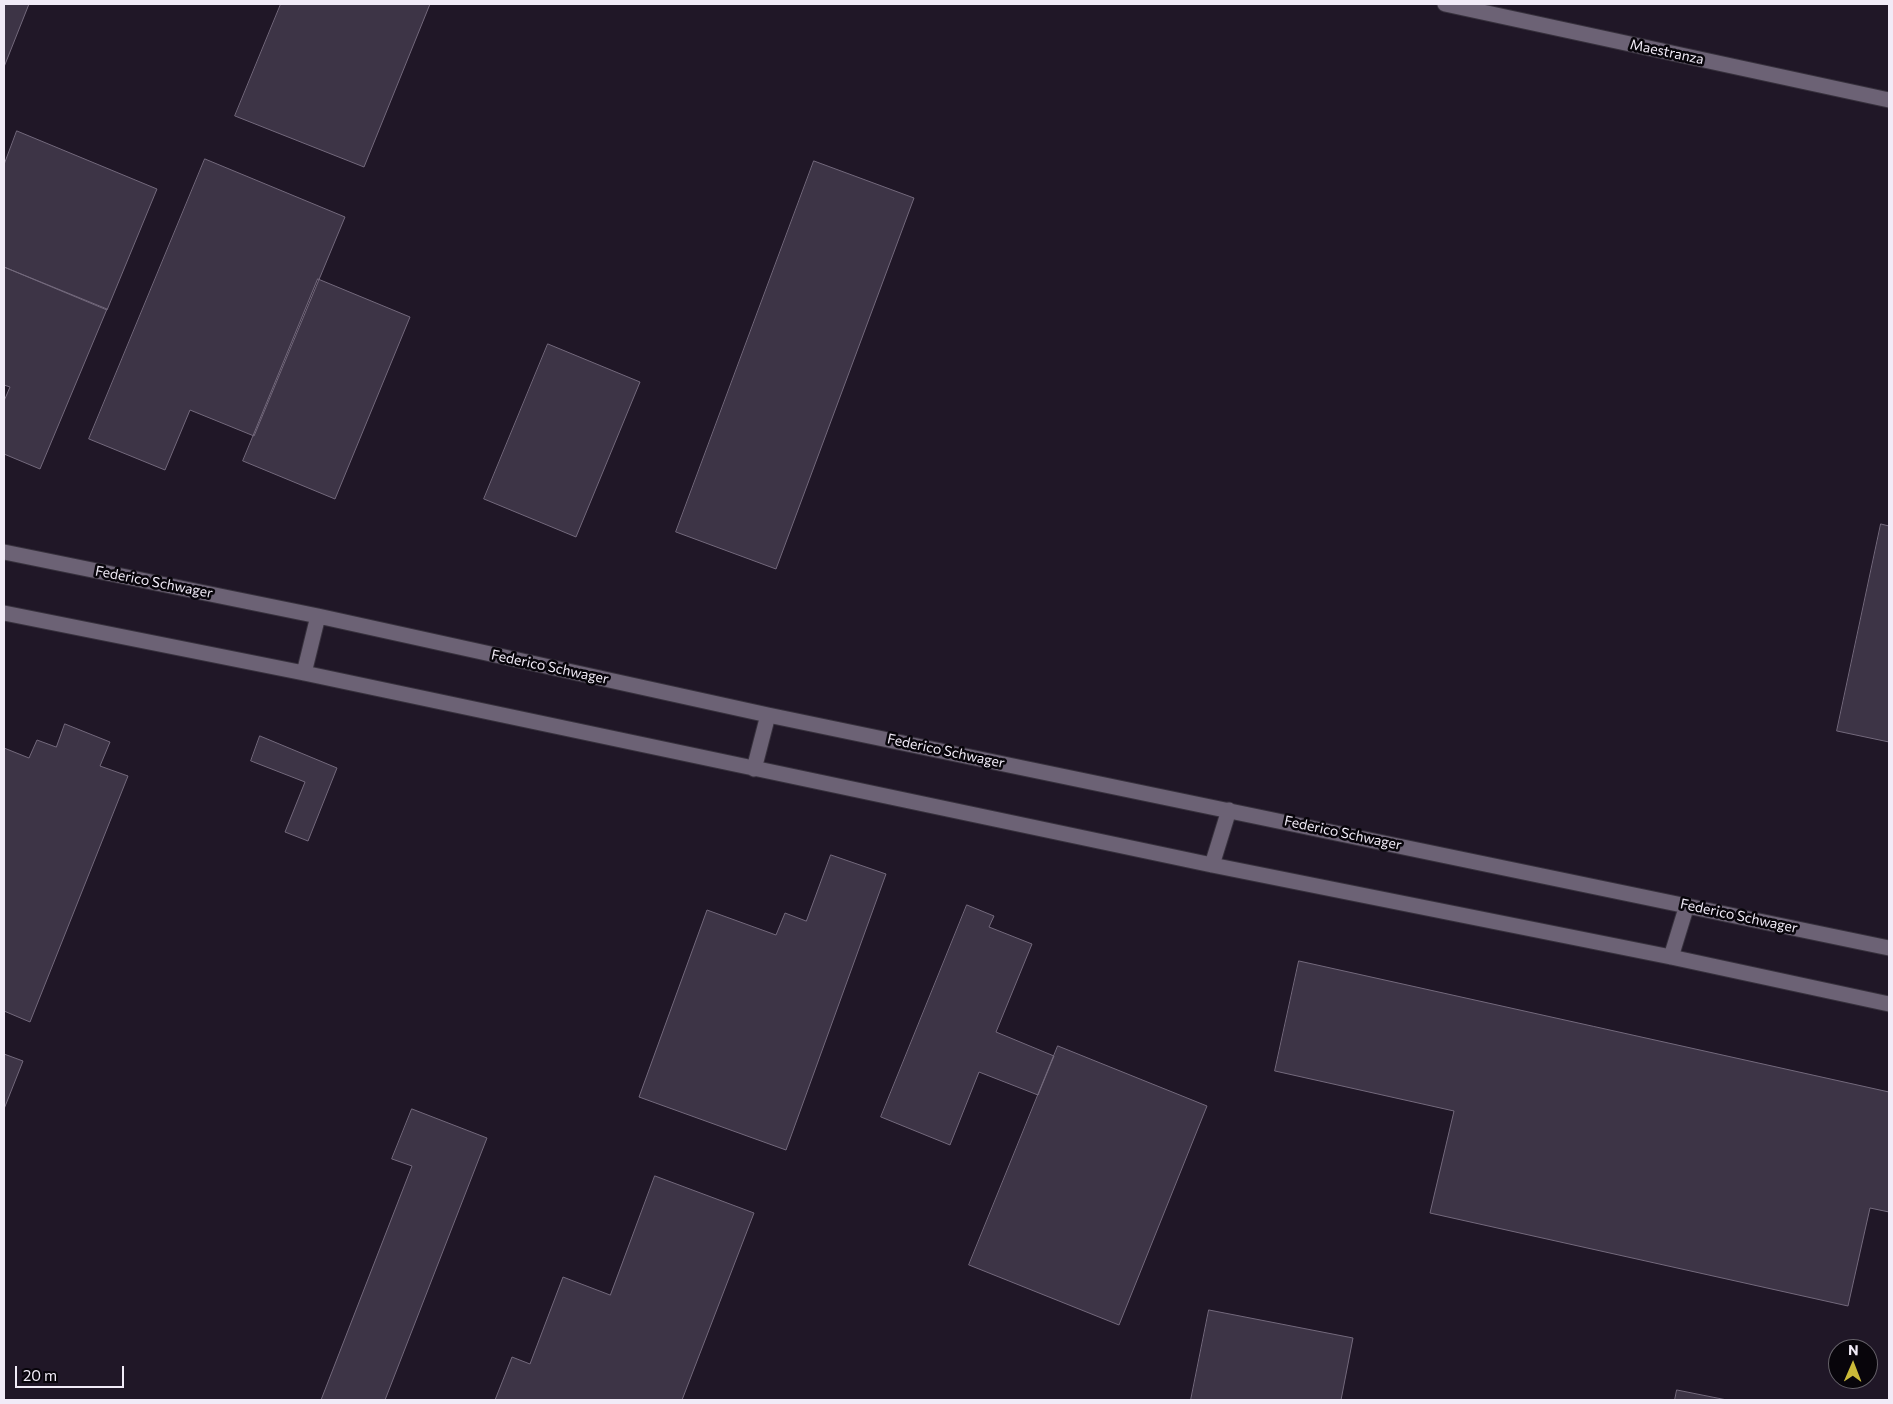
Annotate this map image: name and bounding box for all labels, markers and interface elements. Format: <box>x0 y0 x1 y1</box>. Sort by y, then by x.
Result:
street label: Maestranza <box>1629 36 1705 68</box>
street label: Federico Schwager <box>94 562 214 602</box>
street label: Federico Schwager <box>490 646 610 688</box>
street label: Federico Schwager <box>886 730 1006 772</box>
street label: Federico Schwager <box>1283 812 1403 854</box>
street label: Federico Schwager <box>1679 895 1799 937</box>
north arrow <box>1828 1339 1878 1389</box>
text: N <box>1848 1341 1859 1358</box>
scale bar <box>18 1356 126 1388</box>
text: 20 m <box>23 1366 57 1384</box>

